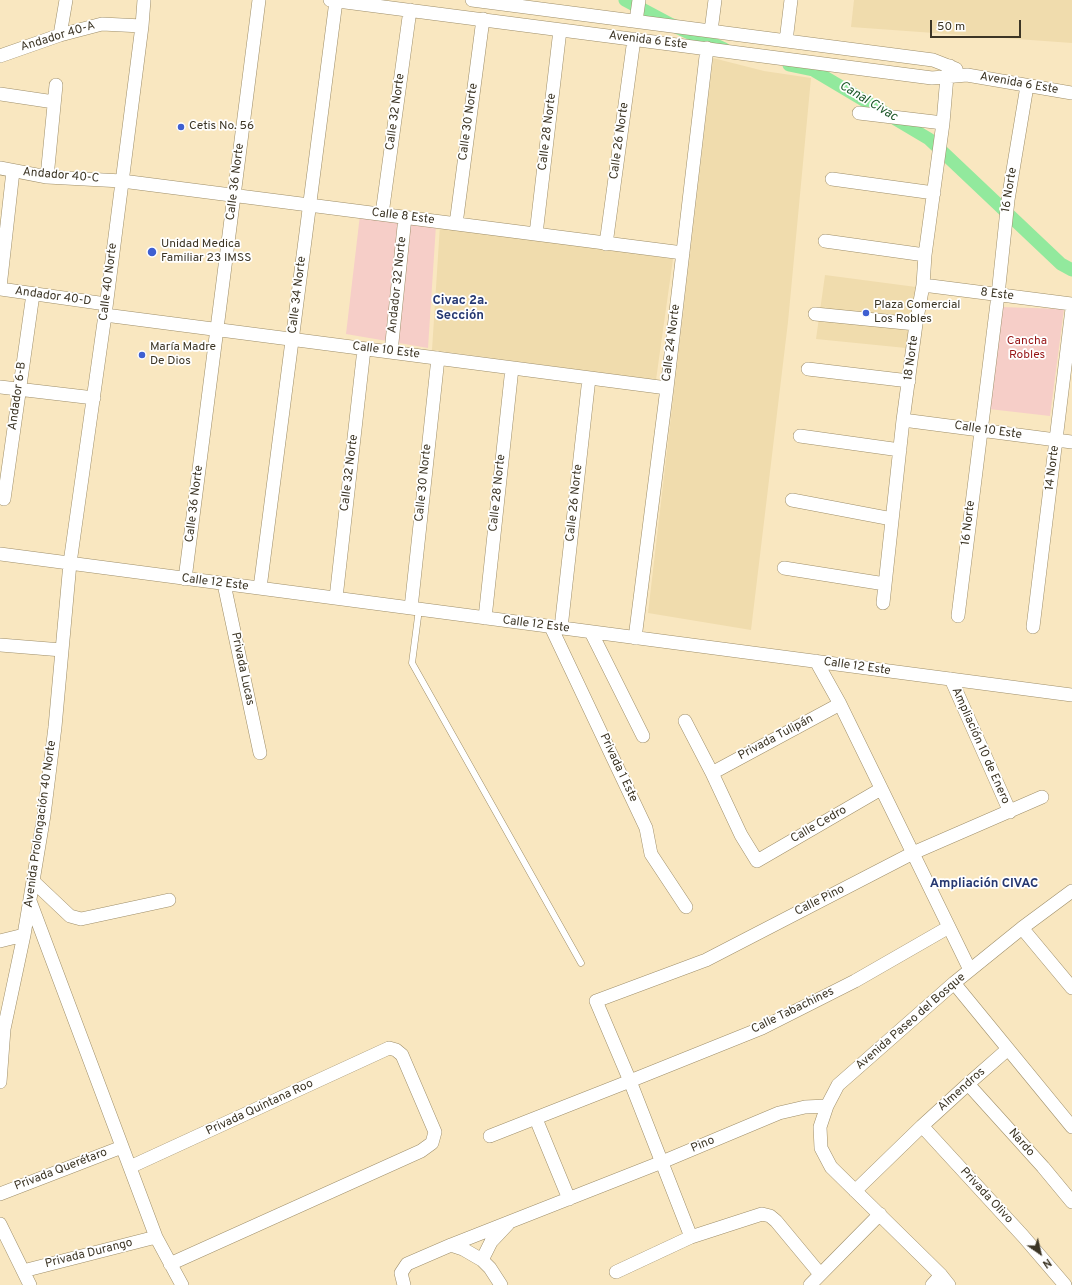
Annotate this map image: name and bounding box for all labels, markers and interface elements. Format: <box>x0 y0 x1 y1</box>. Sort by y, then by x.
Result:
scale bar <box>932 12 1023 38</box>
street label: Andador 40-A <box>19 19 97 55</box>
text: 50 m <box>937 19 965 35</box>
street label: Avenida 6 Este <box>608 29 688 53</box>
street label: Avenida 6 Este <box>979 70 1059 98</box>
street label: Calle 32 Norte <box>383 73 409 151</box>
water label: Canal Civac <box>836 79 900 125</box>
street label: Calle 30 Norte <box>456 82 482 162</box>
street label: Calle 28 Norte <box>536 92 560 172</box>
street label: Calle 26 Norte <box>607 101 633 181</box>
place label: Cetis No. 56 <box>189 120 254 134</box>
marker: Cetis No. 56 <box>176 122 186 132</box>
street label: Calle 36 Norte <box>224 143 248 221</box>
street label: Andador 40-C <box>22 165 100 187</box>
street label: 16 Norte <box>999 166 1021 214</box>
street label: Calle 8 Este <box>371 206 435 228</box>
street label: Andador 32 Norte <box>386 236 410 334</box>
place label: Unidad Medica Familiar 23 IMSS <box>161 238 251 266</box>
street label: Calle 40 Norte <box>97 242 121 322</box>
marker: Unidad Medica Familiar 23 IMSS <box>146 246 158 258</box>
street label: Calle 34 Norte <box>286 255 310 335</box>
street label: Andador 40-D <box>14 284 92 310</box>
street label: 8 Este <box>979 286 1015 304</box>
district label: Civac 2a. Sección <box>433 293 487 324</box>
place label: Plaza Comercial Los Robles <box>874 299 960 327</box>
street label: Calle 24 Norte <box>660 303 684 383</box>
marker: Plaza Comercial Los Robles <box>861 308 871 318</box>
street label: 18 Norte <box>902 334 922 382</box>
park label: Cancha Robles <box>1007 335 1047 363</box>
street label: Calle 10 Este <box>351 340 421 362</box>
place label: María Madre De Dios <box>150 341 216 369</box>
marker: María Madre De Dios <box>137 350 147 360</box>
street label: Andador 6-B <box>6 361 30 431</box>
street label: Calle 10 Este <box>953 419 1023 443</box>
street label: Calle 32 Norte <box>338 434 362 512</box>
street label: Calle 30 Norte <box>413 443 435 523</box>
street label: 14 Norte <box>1043 445 1063 491</box>
street label: Calle 28 Norte <box>487 453 509 533</box>
street label: Calle 26 Norte <box>564 464 586 542</box>
street label: Calle 36 Norte <box>183 465 207 543</box>
street label: 16 Norte <box>959 500 979 546</box>
street label: Calle 12 Este <box>181 572 249 594</box>
street label: Calle 12 Este <box>502 614 570 636</box>
street label: Privada Lucas <box>227 631 257 707</box>
street label: Calle 12 Este <box>823 655 891 679</box>
street label: Ampliación 10 de Enero <box>948 686 1012 806</box>
street label: Privada Tulipán <box>736 712 816 764</box>
street label: Privada 1 Este <box>596 731 640 805</box>
street label: Avenida Prolongación 40 Norte <box>22 739 60 909</box>
street label: Calle Cedro <box>789 803 849 847</box>
district label: Ampliación CIVAC <box>930 876 1038 892</box>
street label: Calle Pino <box>793 882 847 920</box>
street label: Avenida Paseo del Bosque <box>853 971 969 1073</box>
street label: Calle Tabachines <box>749 985 837 1037</box>
street label: Almendros <box>935 1065 989 1115</box>
street label: Privada Quintana Roo <box>204 1077 316 1139</box>
street label: Nardo <box>1005 1126 1037 1160</box>
street label: Pino <box>689 1134 717 1156</box>
street label: Privada Querétaro <box>13 1146 109 1194</box>
street label: Privada Olivo <box>956 1165 1016 1227</box>
north arrow <box>1020 1233 1060 1273</box>
street label: Privada Durango <box>44 1236 134 1272</box>
text: N <box>1040 1255 1054 1271</box>

